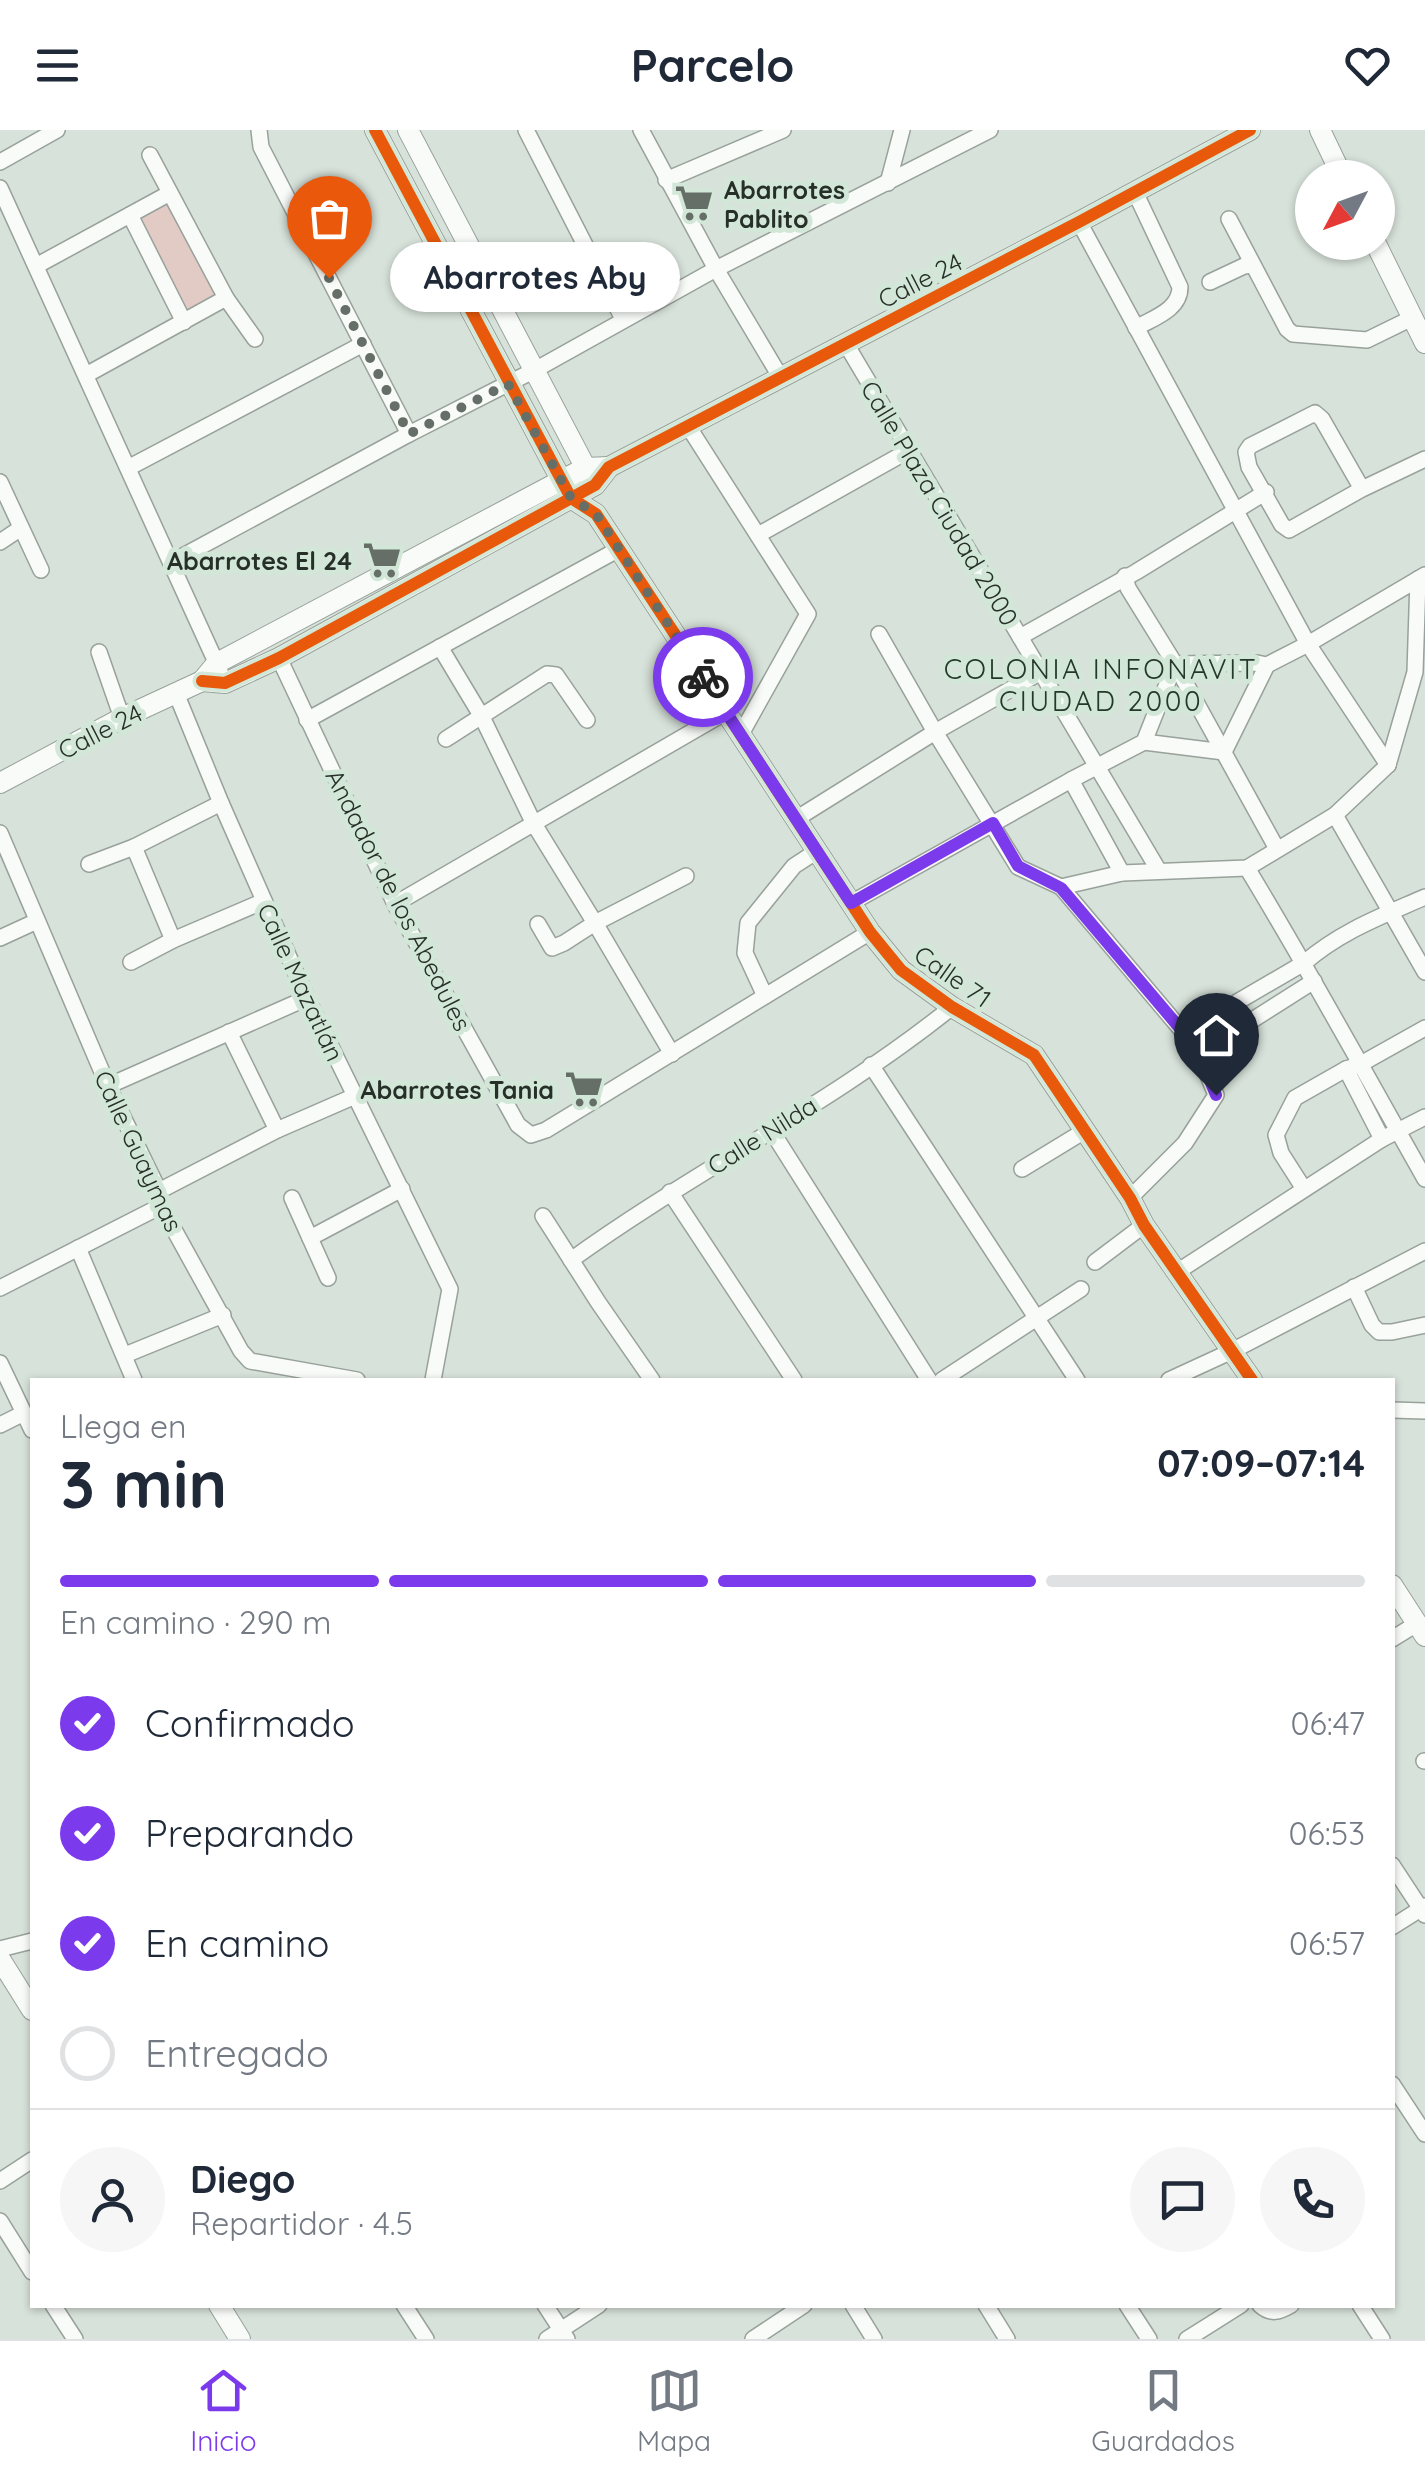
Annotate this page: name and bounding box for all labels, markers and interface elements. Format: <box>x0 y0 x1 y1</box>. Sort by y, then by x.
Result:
text: Parcelo <box>631 37 794 93</box>
icon: menu <box>30 38 85 93</box>
icon: heart <box>1340 38 1395 93</box>
north arrow <box>1295 160 1395 260</box>
map controls <box>1295 160 1395 260</box>
place label: Abarrotes Pablito <box>724 174 845 234</box>
pin <box>287 176 372 279</box>
supermarket icon: Abarrotes Pablito <box>673 182 715 224</box>
icon: bag <box>302 191 357 246</box>
callout: Abarrotes Aby <box>389 243 679 313</box>
street label: Calle 24 <box>873 246 967 314</box>
text: Abarrotes Aby <box>423 257 647 297</box>
street label: Calle Plaza Ciudad 2000 <box>855 375 1025 631</box>
supermarket icon: Abarrotes El 24 <box>361 539 403 581</box>
place label: Abarrotes El 24 <box>167 545 352 576</box>
courier <box>653 627 753 727</box>
icon: bike <box>676 650 731 705</box>
district label: COLONIA INFONAVIT CIUDAD 2000 <box>944 651 1258 718</box>
street label: Calle 24 <box>53 697 147 765</box>
street label: Andador de los Abedules <box>319 764 479 1036</box>
street label: Calle Mazatlán <box>251 898 351 1066</box>
street label: Calle 71 <box>908 938 998 1014</box>
pin <box>1174 993 1259 1096</box>
icon: home <box>1189 1008 1244 1063</box>
street label: Calle Guaymas <box>88 1065 190 1237</box>
supermarket icon: Abarrotes Tania <box>563 1068 605 1110</box>
place label: Abarrotes Tania <box>361 1074 554 1105</box>
street label: Calle Nilda <box>702 1089 822 1181</box>
text: Llega en <box>60 1406 187 1446</box>
text: 07:09–07:14 <box>1157 1439 1365 1487</box>
text: 3 min <box>60 1443 227 1524</box>
text: En camino · 290 m <box>60 1602 332 1642</box>
icon: check <box>60 1696 115 1751</box>
text: Confirmado <box>145 1699 355 1747</box>
text: 06:47 <box>1290 1703 1365 1743</box>
icon: check <box>60 1806 115 1861</box>
text: Preparando <box>145 1809 354 1857</box>
text: 06:53 <box>1289 1813 1365 1853</box>
icon: check <box>60 1916 115 1971</box>
text: En camino <box>145 1919 329 1967</box>
text: 06:57 <box>1289 1923 1365 1963</box>
text: Entregado <box>145 2029 329 2077</box>
button: person <box>60 2147 165 2252</box>
button: chat <box>1130 2147 1235 2252</box>
button: phone <box>1260 2147 1365 2252</box>
text: Diego <box>190 2155 296 2203</box>
text: Repartidor · 4.5 <box>190 2203 413 2243</box>
tab: Inicio <box>190 2363 257 2458</box>
tab: Mapa <box>637 2363 711 2458</box>
tab: Guardados <box>1091 2363 1235 2458</box>

